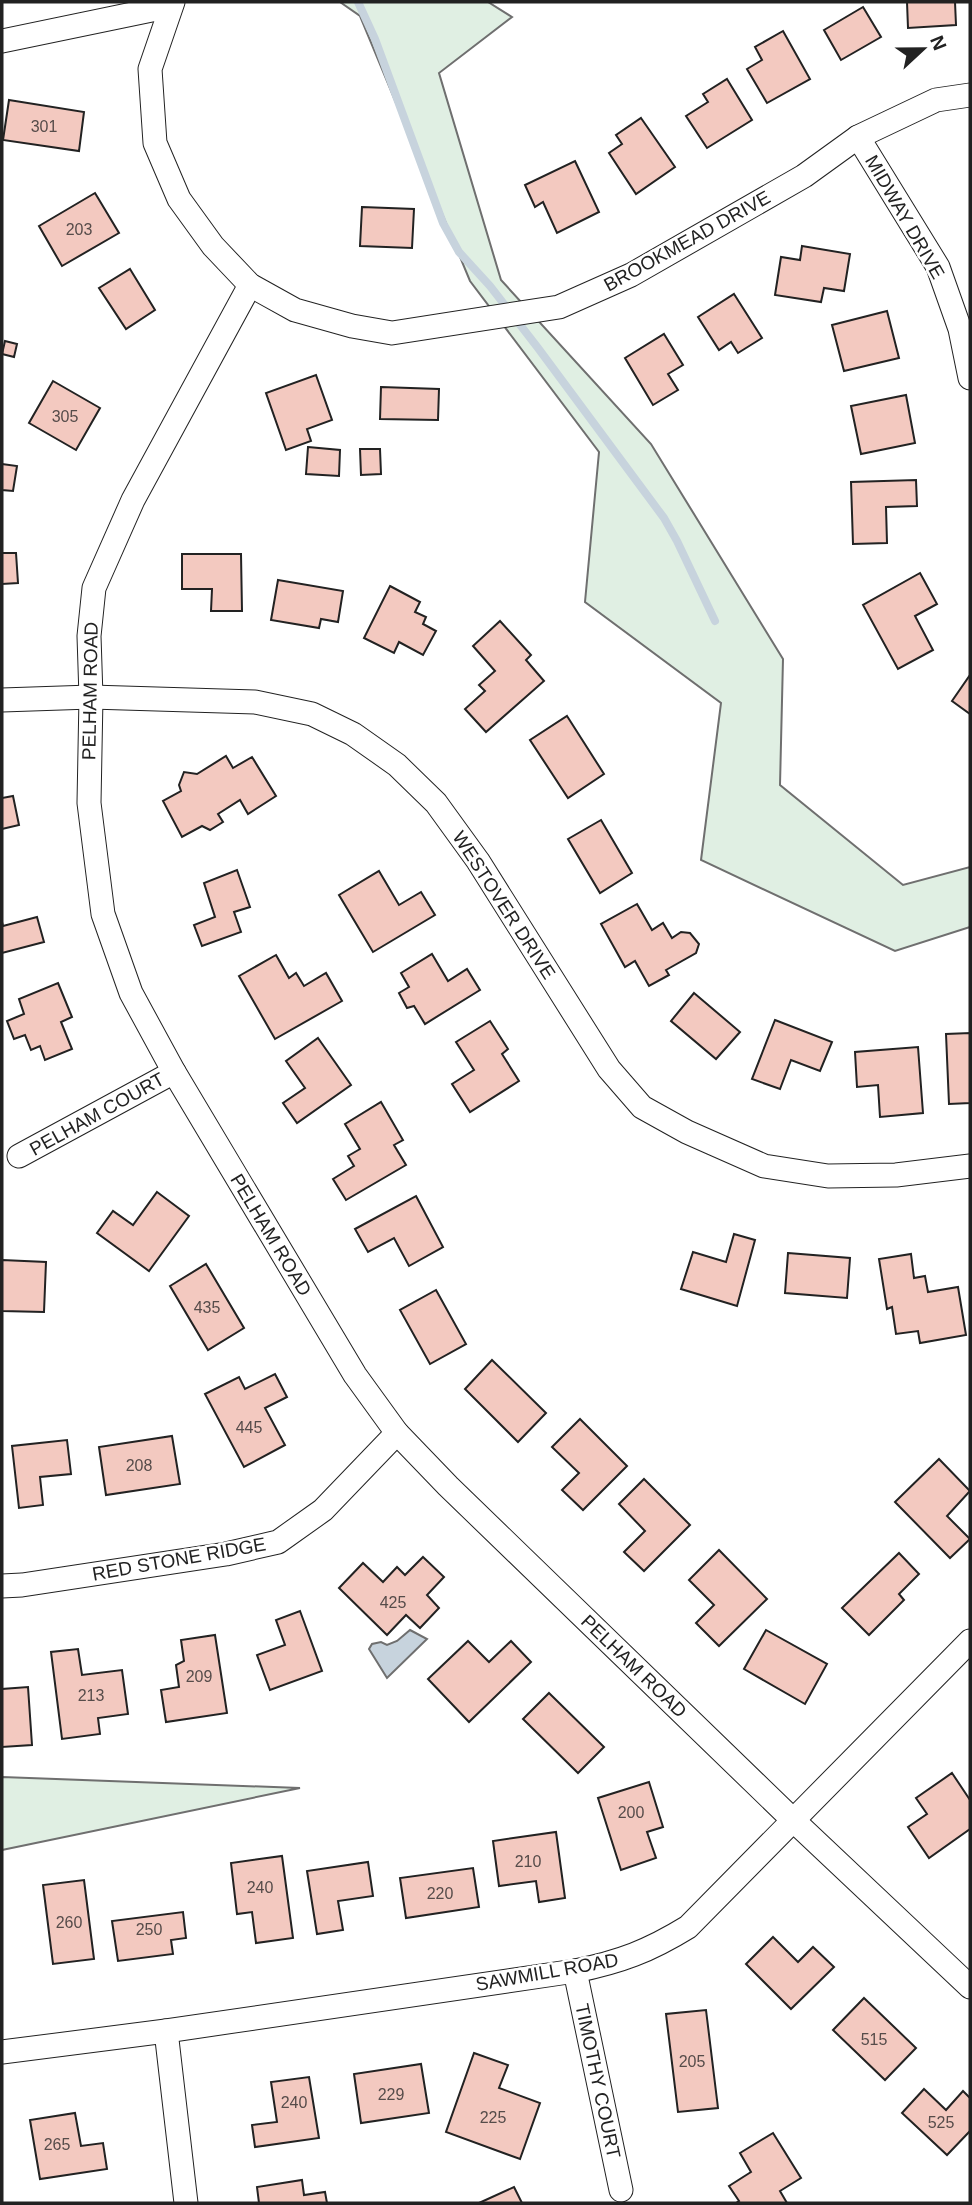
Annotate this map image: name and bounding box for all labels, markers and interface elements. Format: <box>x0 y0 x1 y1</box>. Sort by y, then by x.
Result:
north arrow <box>888 14 958 84</box>
text: N <box>926 33 951 53</box>
house number: 301 <box>31 118 57 135</box>
street label: MIDWAY DRIVE <box>861 152 949 282</box>
street label: BROOKMEAD DRIVE <box>600 187 774 295</box>
house number: 203 <box>66 221 92 238</box>
house number: 305 <box>52 408 78 425</box>
street label: PELHAM ROAD <box>78 622 102 760</box>
street label: WESTOVER DRIVE <box>448 827 560 983</box>
street label: PELHAM COURT <box>26 1068 168 1160</box>
street label: PELHAM ROAD <box>226 1170 316 1300</box>
house number: 435 <box>194 1299 220 1316</box>
house number: 445 <box>236 1419 262 1436</box>
house number: 208 <box>126 1457 152 1474</box>
street label: RED STONE RIDGE <box>91 1533 267 1585</box>
house number: 425 <box>380 1594 406 1611</box>
street label: PELHAM ROAD <box>577 1610 691 1722</box>
house number: 209 <box>186 1668 212 1685</box>
house number: 213 <box>78 1687 104 1704</box>
house number: 200 <box>618 1804 644 1821</box>
house number: 210 <box>515 1853 541 1870</box>
house number: 240 <box>247 1879 273 1896</box>
house number: 220 <box>427 1885 453 1902</box>
house number: 260 <box>56 1914 82 1931</box>
house number: 250 <box>136 1921 162 1938</box>
street label: SAWMILL ROAD <box>474 1949 620 1995</box>
street label: TIMOTHY COURT <box>571 2002 625 2161</box>
house number: 515 <box>861 2031 887 2048</box>
house number: 205 <box>679 2053 705 2070</box>
house number: 229 <box>378 2086 404 2103</box>
house number: 240 <box>281 2094 307 2111</box>
house number: 225 <box>480 2109 506 2126</box>
house number: 525 <box>928 2114 954 2131</box>
house number: 265 <box>44 2136 70 2153</box>

